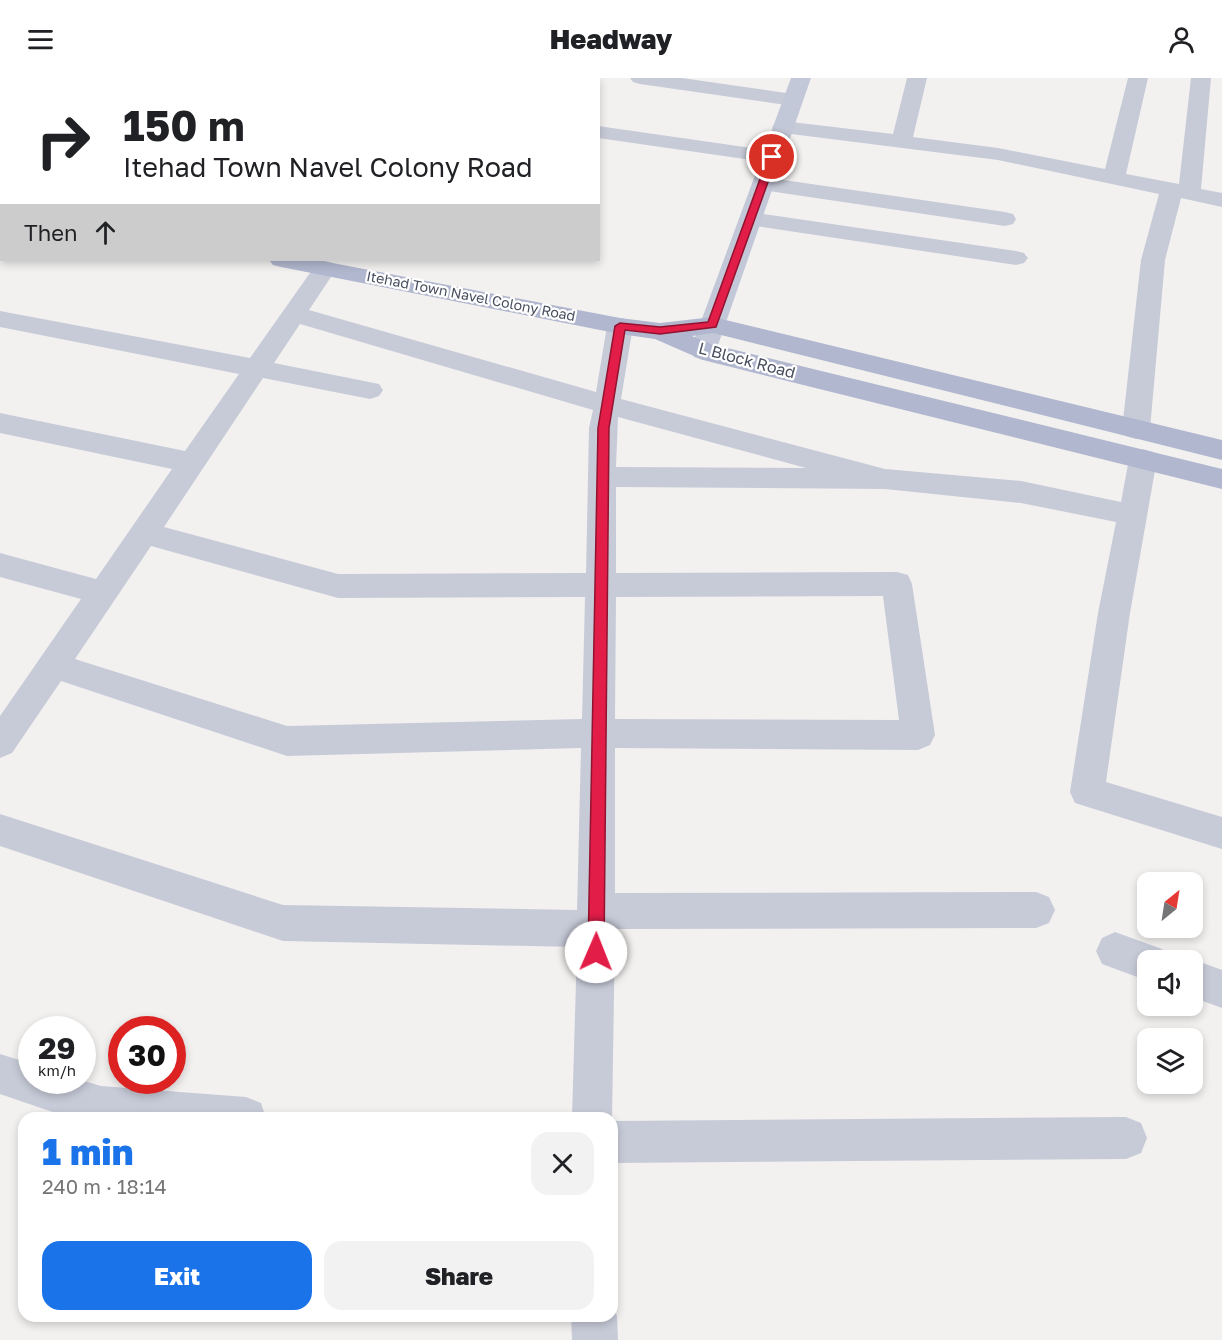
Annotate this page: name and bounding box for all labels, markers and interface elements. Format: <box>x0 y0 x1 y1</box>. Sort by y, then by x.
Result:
icon: menu <box>24 23 57 56</box>
text: Headway <box>550 23 672 55</box>
icon: person <box>1165 23 1198 56</box>
text: 150 m <box>123 100 245 150</box>
icon: right <box>24 102 102 180</box>
pin <box>746 131 797 182</box>
icon: arrive <box>755 140 788 173</box>
text: Itehad Town Navel Colony Road <box>123 151 533 183</box>
icon: ahead <box>89 216 122 249</box>
text: Then <box>24 219 77 246</box>
street label: Itehad Town Navel Colony Road <box>365 267 577 324</box>
street label: L Block Road <box>696 337 798 383</box>
north arrow <box>1137 872 1203 938</box>
map controls <box>1137 872 1203 1094</box>
position arrow <box>564 920 628 984</box>
button: sound <box>1137 950 1203 1016</box>
speed limit sign: 30 <box>108 1016 186 1094</box>
button: layers <box>1137 1028 1203 1094</box>
text: 29 <box>38 1030 76 1066</box>
text: km/h <box>38 1061 76 1079</box>
text: 1 min <box>42 1130 133 1173</box>
button: close <box>531 1132 594 1195</box>
text: 240 m · 18:14 <box>42 1174 167 1198</box>
button: Exit <box>42 1241 312 1310</box>
button: Share <box>324 1241 594 1310</box>

